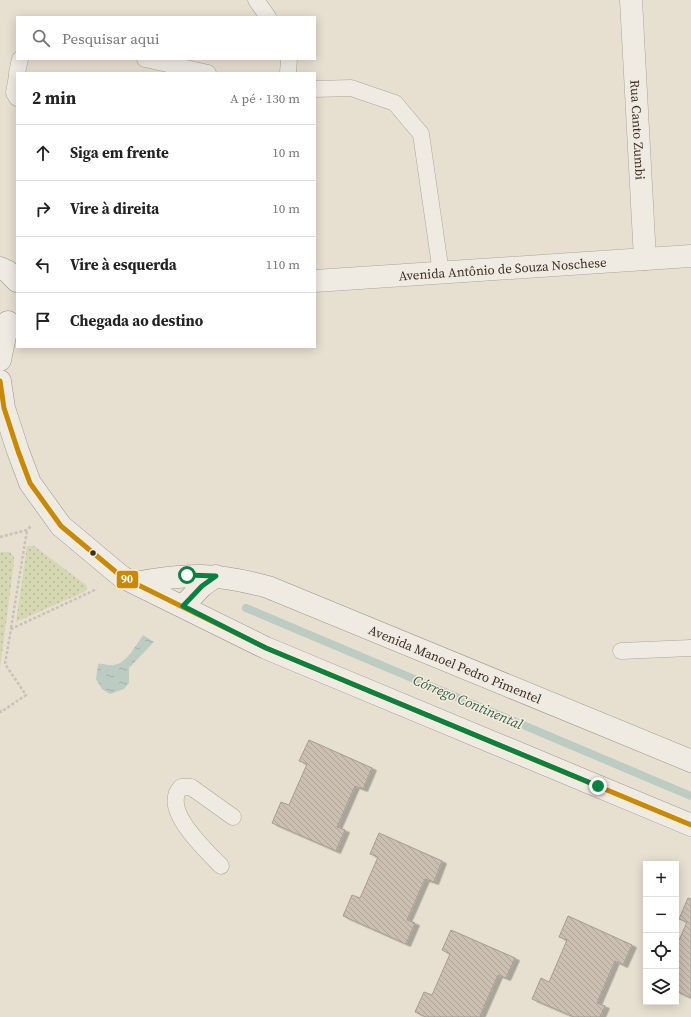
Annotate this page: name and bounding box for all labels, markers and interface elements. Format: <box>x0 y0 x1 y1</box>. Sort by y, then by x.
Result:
search box <box>16 16 316 60</box>
icon: search <box>30 27 52 49</box>
text: Pesquisar aqui <box>62 28 159 49</box>
street label: Rua Canto Zumbi <box>627 79 649 180</box>
text: 2 min <box>32 86 76 110</box>
text: A pé · 130 m <box>230 90 300 107</box>
icon: ahead <box>32 142 54 164</box>
text: Siga em frente <box>70 142 169 163</box>
text: 10 m <box>272 144 300 161</box>
icon: right <box>32 198 54 220</box>
text: Vire à direita <box>70 198 159 219</box>
text: 10 m <box>272 200 300 217</box>
street label: Avenida Antônio de Souza Noschese <box>398 253 607 284</box>
icon: left <box>32 254 54 276</box>
text: Vire à esquerda <box>70 254 177 275</box>
text: 110 m <box>266 256 300 273</box>
icon: arrive <box>32 310 54 332</box>
text: Chegada ao destino <box>70 310 203 331</box>
unlabelled marker <box>88 548 98 558</box>
route start <box>178 566 196 584</box>
line badge: 90 <box>116 570 139 589</box>
text: 90 <box>121 572 133 587</box>
street label: Avenida Manoel Pedro Pimentel <box>366 621 544 707</box>
water label: Córrego Continental <box>410 670 526 734</box>
route end <box>589 777 607 795</box>
map controls <box>643 861 679 1005</box>
button: + <box>643 861 679 897</box>
button: − <box>643 897 679 933</box>
button: locate <box>643 933 679 969</box>
button: layers <box>643 969 679 1005</box>

